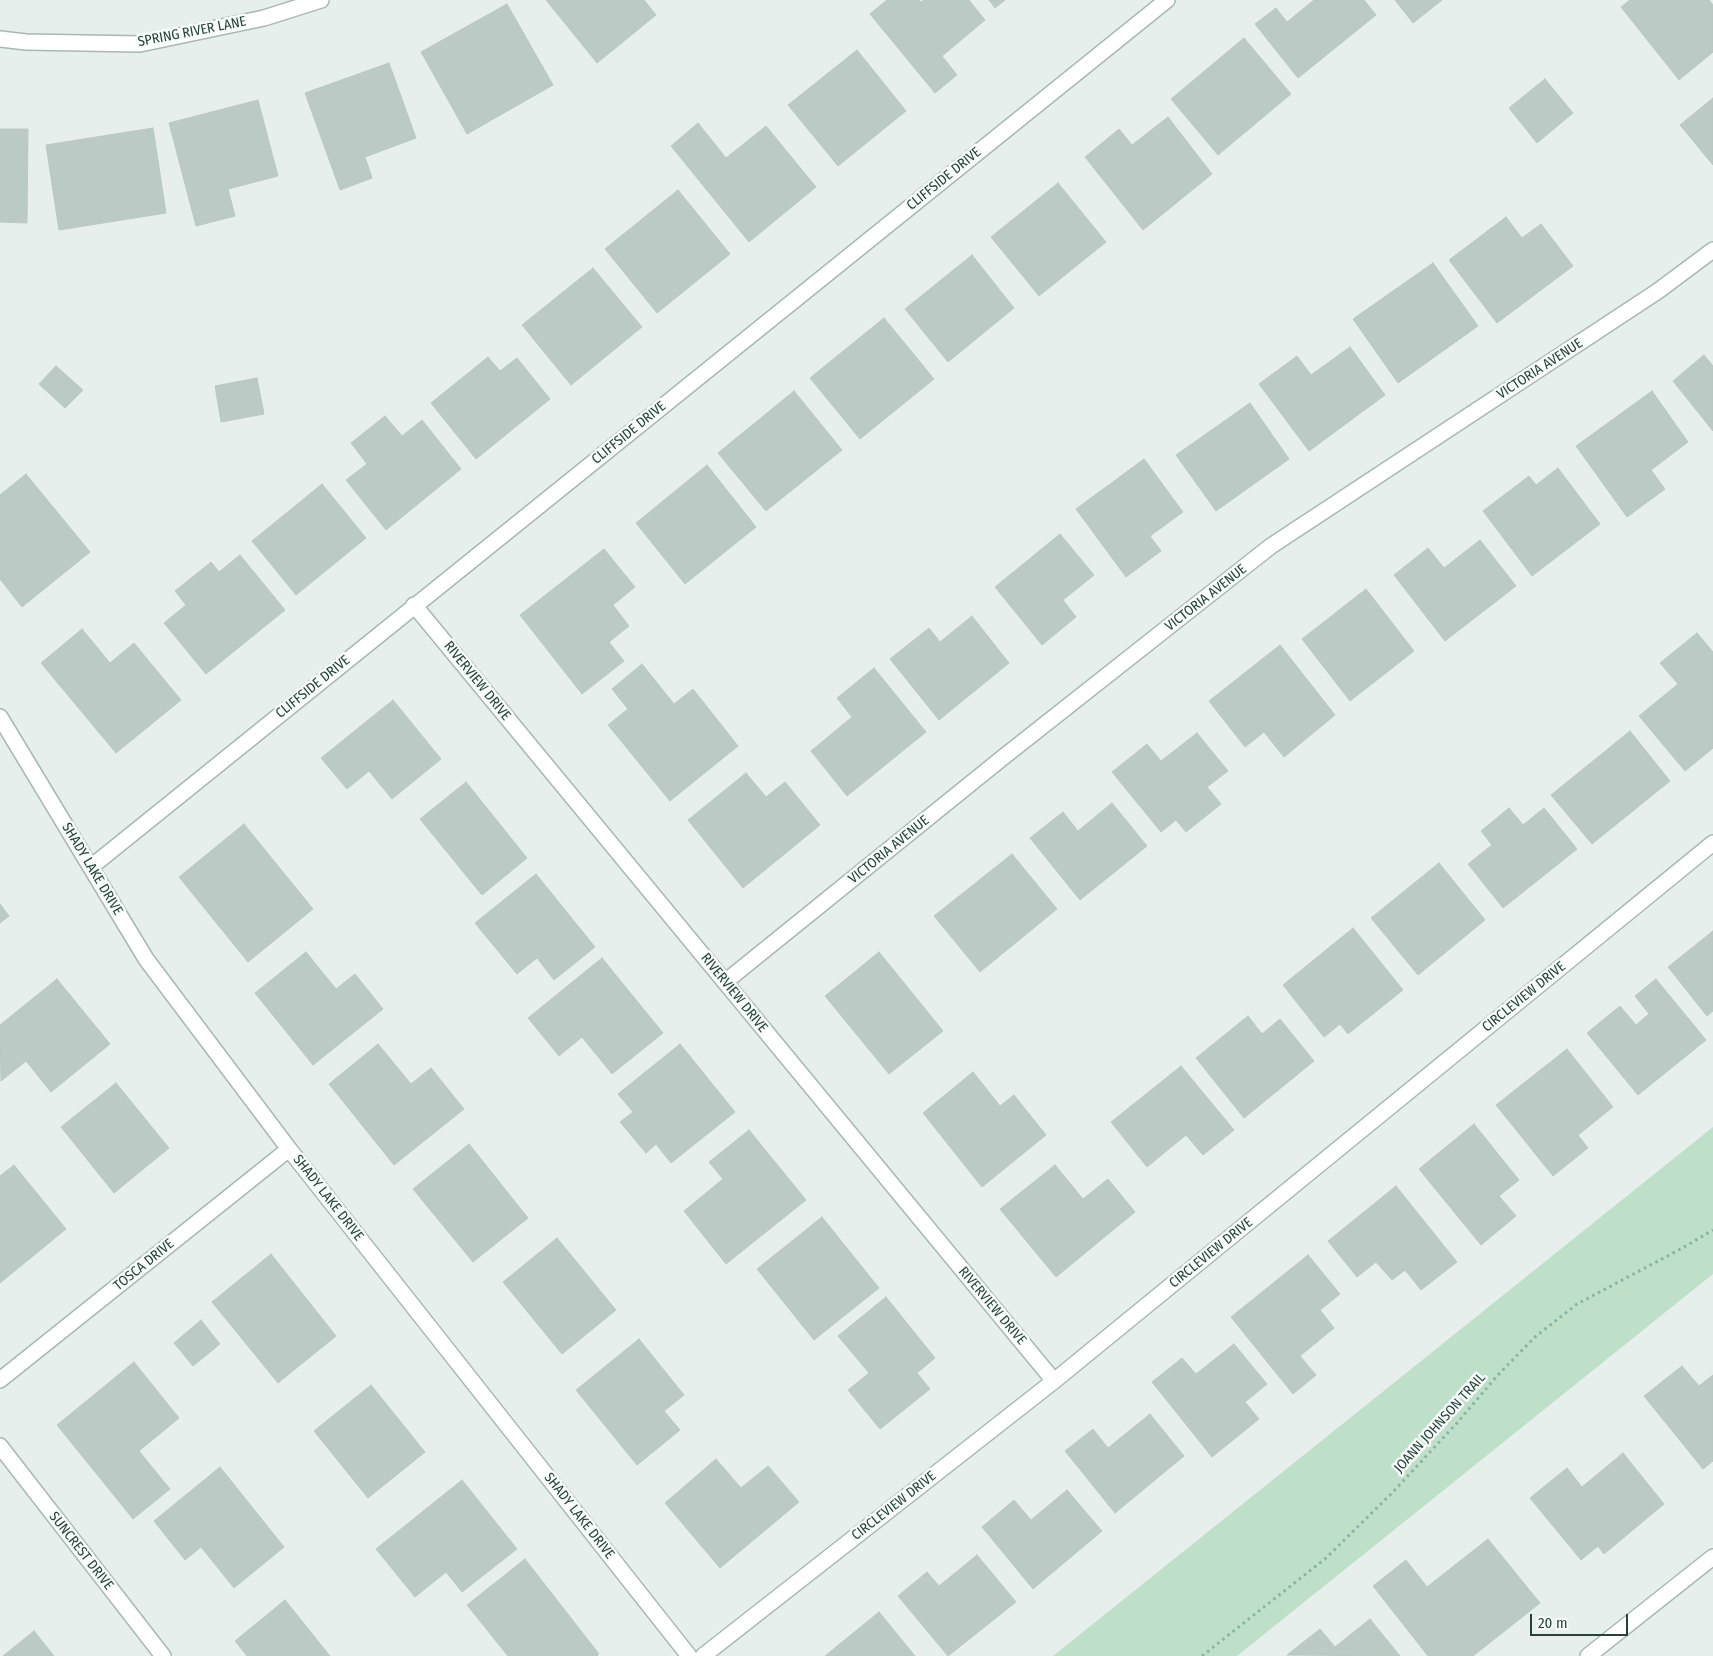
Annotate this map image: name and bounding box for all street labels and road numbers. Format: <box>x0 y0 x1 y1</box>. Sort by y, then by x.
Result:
street label: SPRING RIVER LANE <box>136 13 248 51</box>
street label: CLIFFSIDE DRIVE <box>903 144 985 214</box>
street label: VICTORIA AVENUE <box>1494 335 1586 403</box>
street label: CLIFFSIDE DRIVE <box>588 398 670 468</box>
street label: VICTORIA AVENUE <box>1162 561 1250 635</box>
street label: RIVERVIEW DRIVE <box>440 638 514 724</box>
street label: CLIFFSIDE DRIVE <box>272 652 354 722</box>
street label: VICTORIA AVENUE <box>845 812 933 888</box>
street label: SHADY LAKE DRIVE <box>58 820 126 918</box>
street label: RIVERVIEW DRIVE <box>697 950 771 1036</box>
street label: CIRCLEVIEW DRIVE <box>1479 958 1569 1036</box>
street label: SHADY LAKE DRIVE <box>289 1152 367 1244</box>
street label: CIRCLEVIEW DRIVE <box>1166 1214 1256 1292</box>
street label: TOSCA DRIVE <box>110 1236 178 1294</box>
street label: RIVERVIEW DRIVE <box>954 1264 1030 1348</box>
street label: JOANN JOHNSON TRAIL <box>1391 1370 1489 1476</box>
street label: CIRCLEVIEW DRIVE <box>848 1468 940 1544</box>
street label: SHADY LAKE DRIVE <box>540 1470 618 1562</box>
street label: SUNCREST DRIVE <box>45 1509 117 1593</box>

